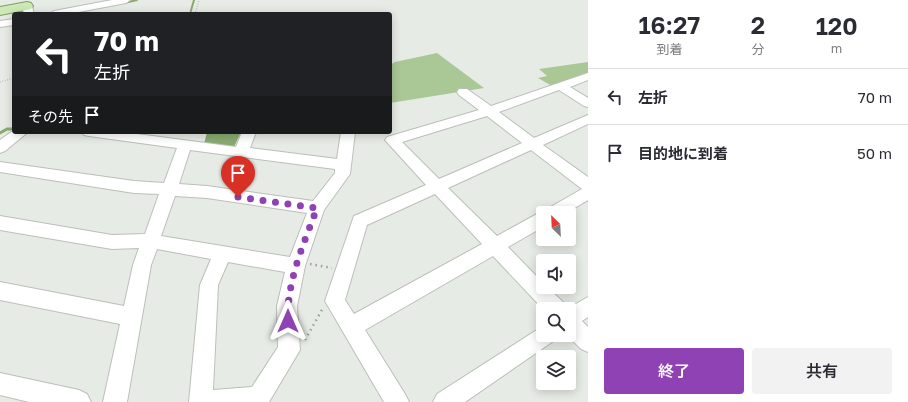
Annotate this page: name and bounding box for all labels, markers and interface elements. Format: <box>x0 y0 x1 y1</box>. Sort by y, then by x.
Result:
text: 16:27 <box>638 10 700 39</box>
text: 2 <box>751 10 765 39</box>
text: 120 <box>816 11 858 40</box>
text: 70 m <box>94 24 159 57</box>
icon: left <box>28 28 80 80</box>
text: m <box>831 40 842 56</box>
text: 到着 <box>656 41 682 57</box>
text: 分 <box>752 41 765 57</box>
text: 左折 <box>94 61 130 83</box>
icon: left <box>604 86 626 108</box>
text: 左折 <box>638 88 668 106</box>
text: 70 m <box>858 88 892 106</box>
icon: arrive <box>81 104 103 126</box>
text: その先 <box>28 107 73 125</box>
icon: arrive <box>604 142 626 164</box>
text: 目的地に到着 <box>638 144 728 162</box>
text: 50 m <box>857 144 892 162</box>
pin <box>221 156 255 197</box>
icon: arrive <box>227 162 249 184</box>
north arrow <box>536 206 576 246</box>
map controls <box>536 206 576 390</box>
button: sound <box>536 254 576 294</box>
position arrow <box>267 300 309 342</box>
button: search <box>536 302 576 342</box>
button: 終了 <box>604 348 744 394</box>
button: 共有 <box>752 348 892 394</box>
button: layers <box>536 350 576 390</box>

